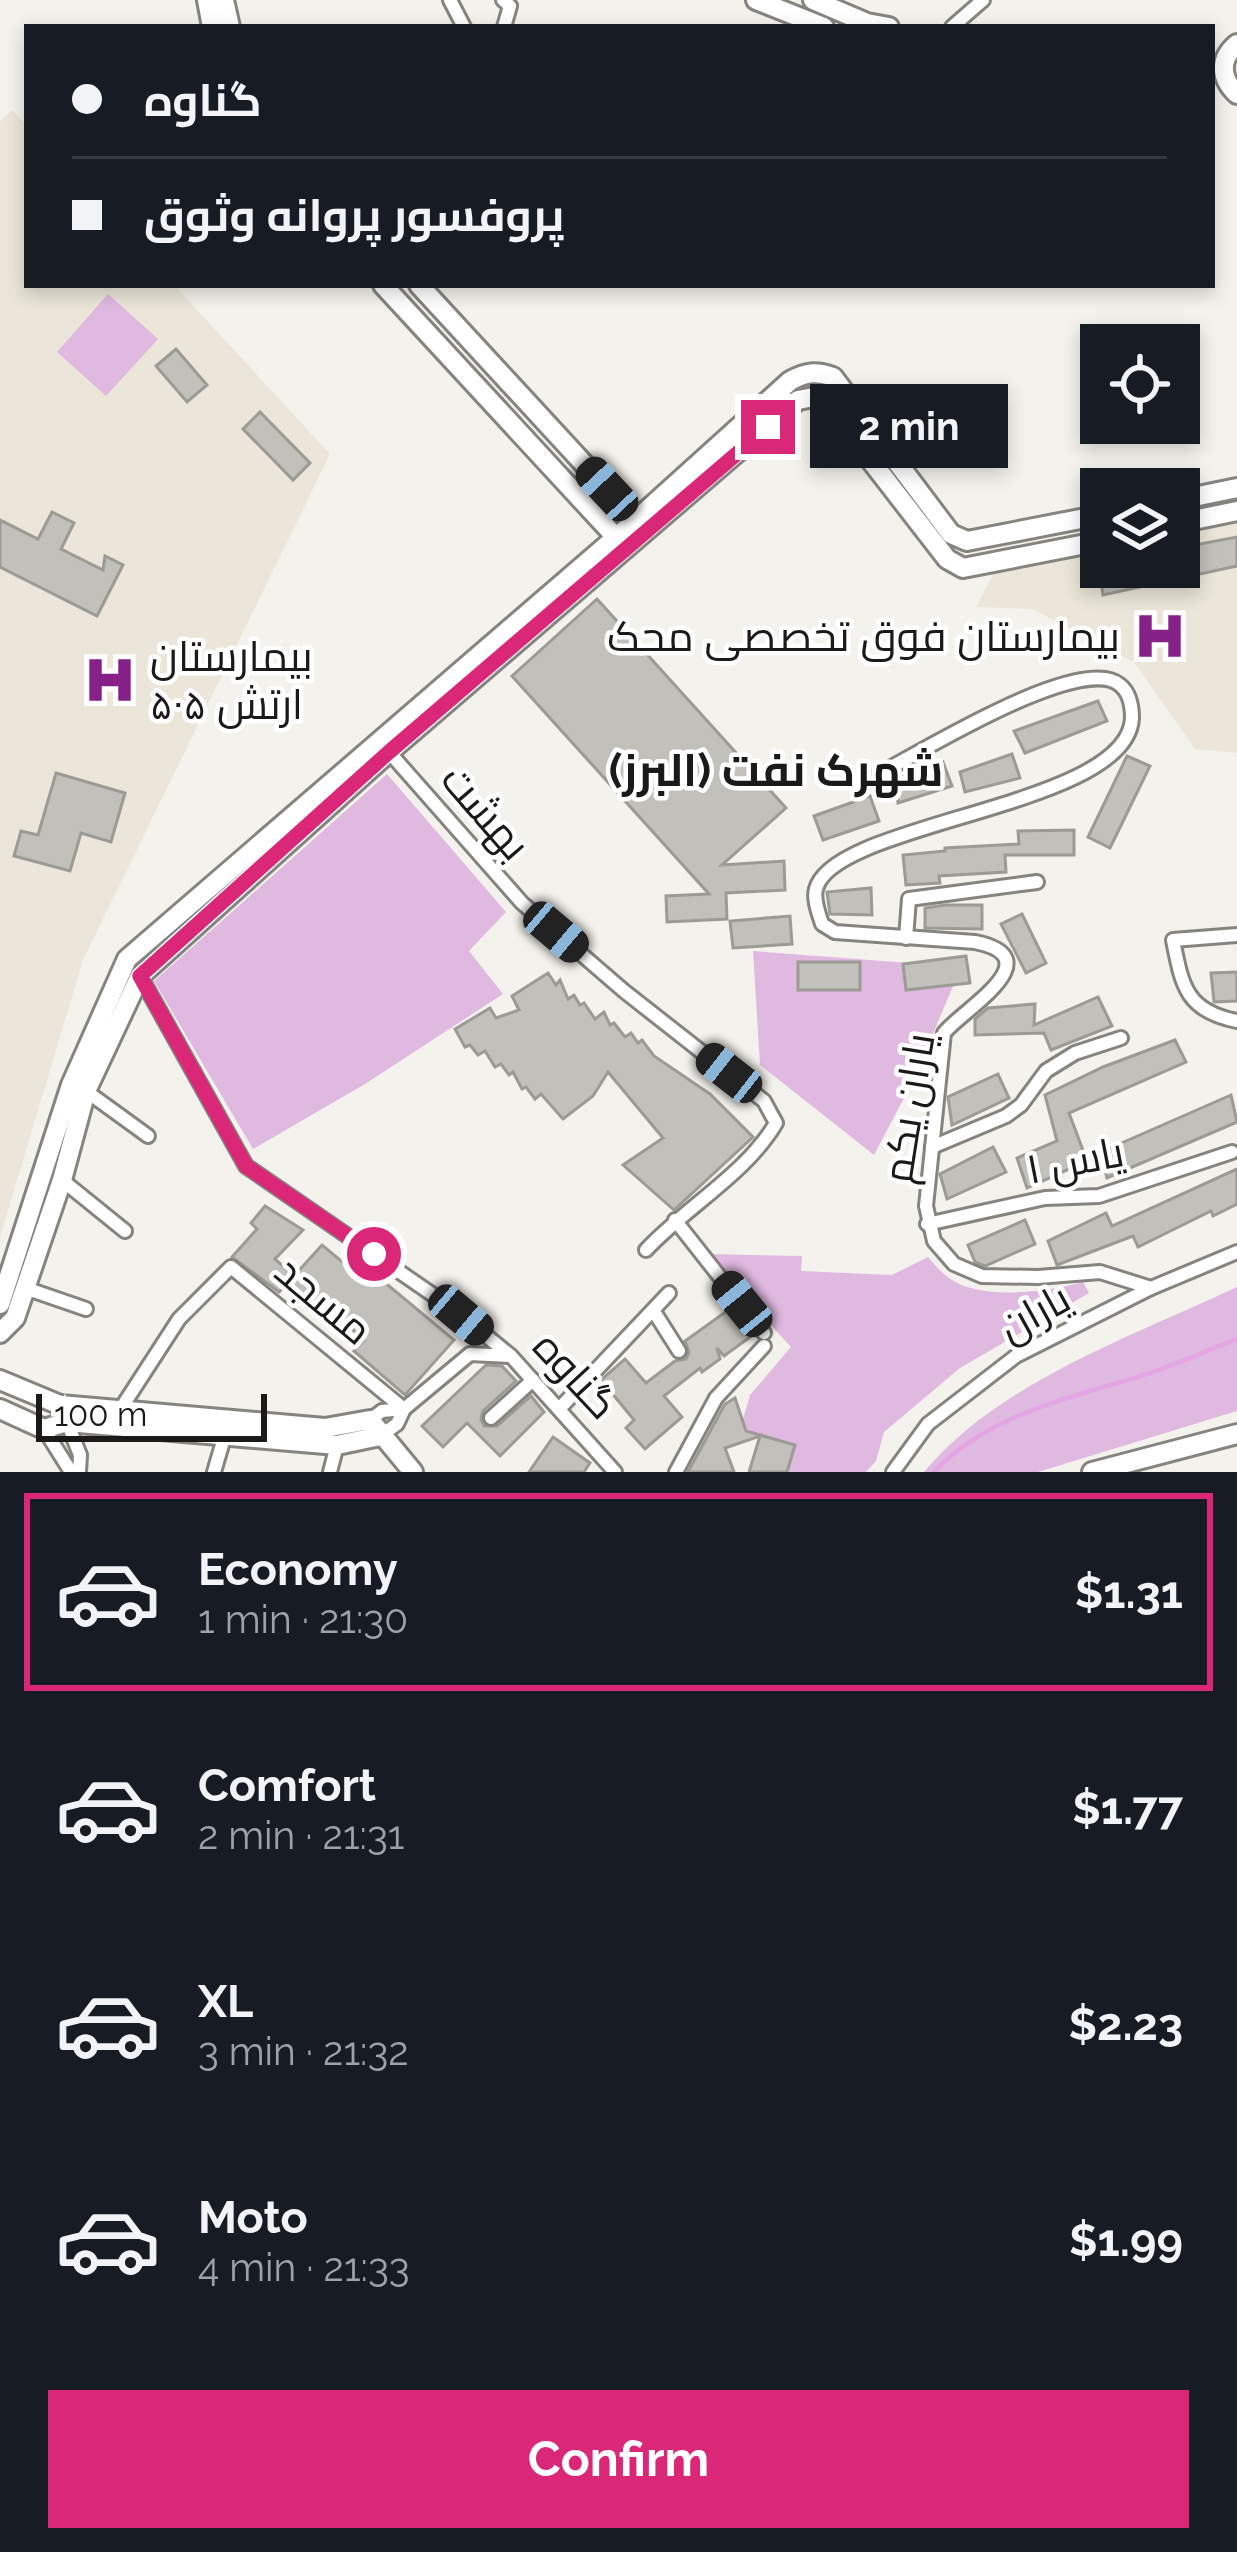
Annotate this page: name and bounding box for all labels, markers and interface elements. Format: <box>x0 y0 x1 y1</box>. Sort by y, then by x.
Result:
text: گناوه <box>144 74 262 127</box>
text: پروفسور پروانه وثوق <box>144 189 564 242</box>
map controls <box>1080 324 1200 588</box>
button: locate <box>1080 324 1200 444</box>
callout: 2 min <box>810 385 1008 469</box>
route end <box>741 400 795 454</box>
text: 2 min <box>858 403 960 449</box>
car <box>569 450 645 528</box>
button: layers <box>1080 468 1200 588</box>
hospital icon: بیمارستان فوق تخصصی محک <box>1131 607 1189 665</box>
place label: بیمارستان فوق تخصصی محک <box>607 612 1120 662</box>
place label: بیمارستان ۵۰۵ ارتش <box>150 632 313 729</box>
hospital icon: بیمارستان ۵۰۵ ارتش <box>81 651 139 709</box>
district label: شهرک نفت (البرز) <box>609 744 943 798</box>
street label: بهشت <box>431 755 540 870</box>
car <box>517 895 595 969</box>
street label: یاران یکم <box>872 1030 948 1187</box>
car <box>690 1037 768 1109</box>
street label: یاس ۱ <box>1022 1127 1128 1194</box>
route start <box>347 1227 401 1281</box>
street label: مسجد <box>265 1246 382 1355</box>
car <box>705 1265 779 1343</box>
street label: یاران <box>990 1273 1078 1352</box>
car <box>422 1278 500 1352</box>
street label: گناوه <box>523 1322 628 1429</box>
scale bar <box>36 1388 267 1441</box>
text: 100 m <box>54 1395 147 1434</box>
icon: car <box>54 1538 162 1646</box>
text: Economy <box>198 1543 398 1596</box>
text: $1.31 <box>1075 1566 1183 1619</box>
text: 1 min · 21:30 <box>198 1596 408 1642</box>
icon: car <box>54 1754 162 1862</box>
text: Comfort <box>198 1759 376 1812</box>
text: $1.77 <box>1072 1782 1183 1835</box>
text: 2 min · 21:31 <box>198 1812 404 1858</box>
icon: car <box>54 1970 162 2078</box>
text: XL <box>198 1975 253 2028</box>
text: $2.23 <box>1068 1998 1183 2051</box>
text: 3 min · 21:32 <box>198 2028 409 2074</box>
icon: car <box>54 2186 162 2294</box>
text: Moto <box>198 2191 308 2244</box>
text: $1.99 <box>1069 2214 1183 2267</box>
text: 4 min · 21:33 <box>198 2244 410 2290</box>
button: Confirm <box>48 2390 1189 2528</box>

